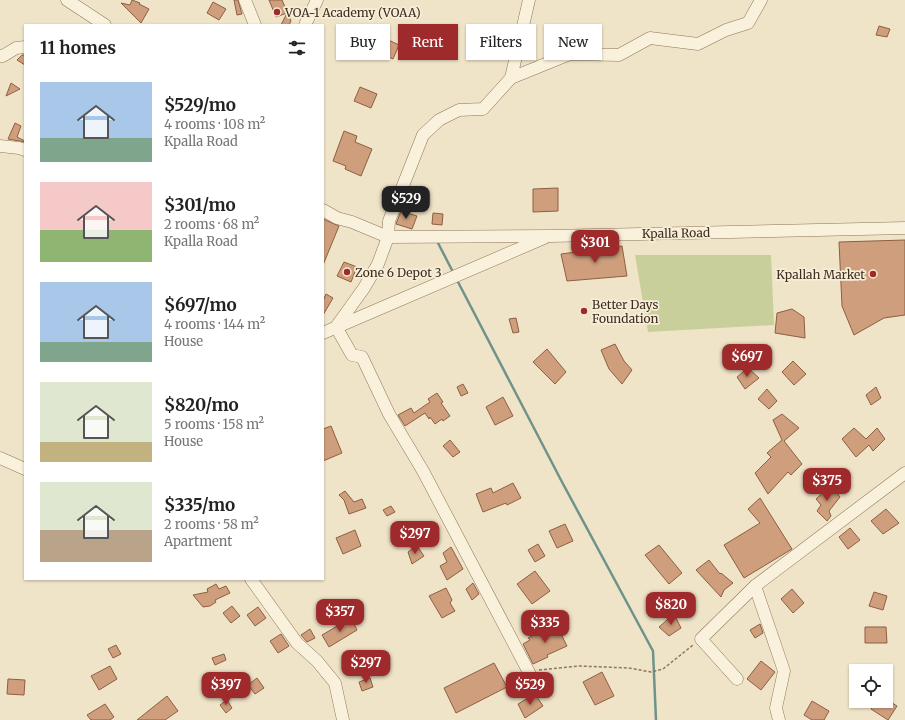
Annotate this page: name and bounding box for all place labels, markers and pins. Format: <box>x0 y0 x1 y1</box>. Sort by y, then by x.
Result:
place label: VOA-1 Academy (VOAA) <box>284 5 421 20</box>
marker: VOA-1 Academy (VOAA) <box>272 7 282 17</box>
pin: $529 <box>382 186 430 220</box>
pin: $301 <box>571 230 619 264</box>
place label: Zone 6 Depot 3 <box>355 265 442 280</box>
marker: Zone 6 Depot 3 <box>342 267 352 277</box>
place label: Kpallah Market <box>776 267 865 282</box>
marker: Kpallah Market <box>868 269 878 279</box>
place label: Better Days Foundation <box>592 297 659 326</box>
marker: Better Days Foundation <box>579 306 589 316</box>
pin: $697 <box>723 344 771 378</box>
pin: $375 <box>803 468 851 502</box>
pin: $297 <box>391 521 439 555</box>
pin: $820 <box>647 592 695 626</box>
pin: $357 <box>316 599 364 633</box>
pin: $335 <box>521 610 569 644</box>
pin: $297 <box>342 650 390 684</box>
pin: $397 <box>202 672 250 706</box>
pin: $529 <box>506 672 554 706</box>

